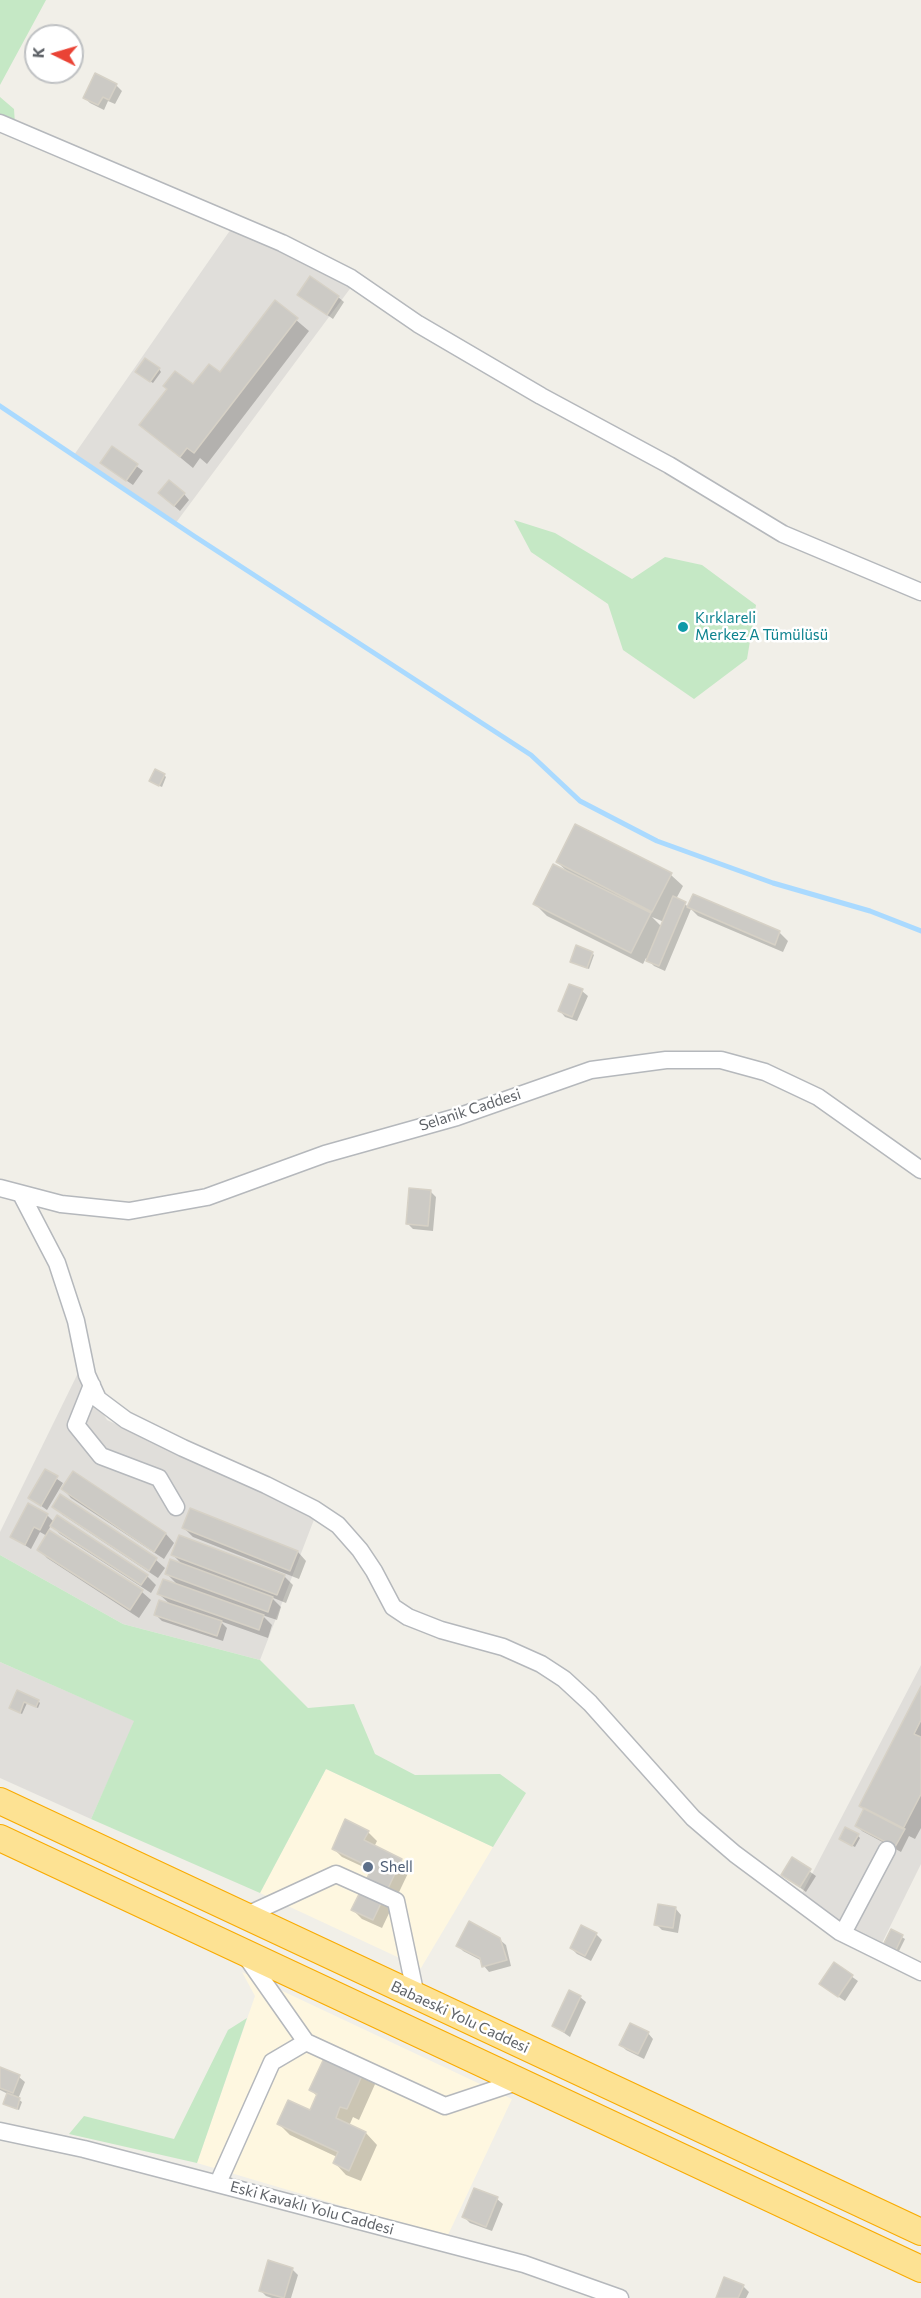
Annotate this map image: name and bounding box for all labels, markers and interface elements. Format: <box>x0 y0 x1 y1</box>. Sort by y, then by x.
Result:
north arrow <box>24 24 84 84</box>
text: K <box>28 46 48 59</box>
place label: Kırklareli Merkez A Tümülüsü <box>695 609 828 644</box>
marker: Kırklareli Merkez A Tümülüsü <box>676 620 690 634</box>
street label: Selanik Caddesi <box>417 1085 523 1135</box>
place label: Shell <box>380 1858 413 1876</box>
marker: Shell <box>361 1860 375 1874</box>
street label: Babaeski Yolu Caddesi <box>388 1977 532 2057</box>
street label: Eski Kavaklı Yolu Caddesi <box>228 2177 396 2239</box>

